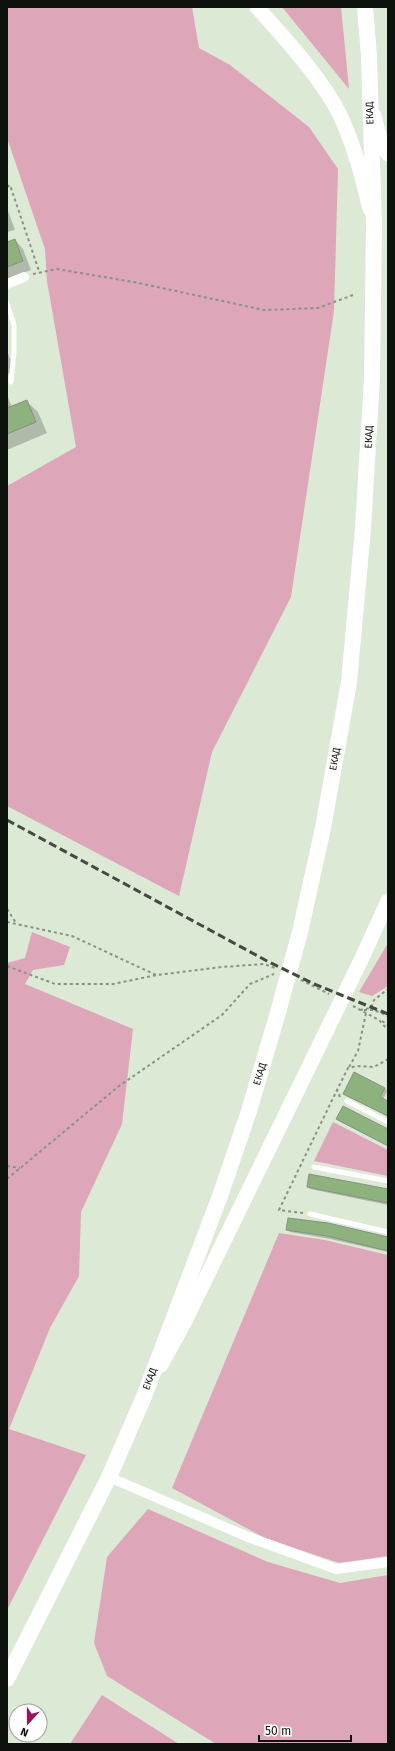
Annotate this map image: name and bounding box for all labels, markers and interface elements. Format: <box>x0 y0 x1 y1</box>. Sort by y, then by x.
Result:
street label: ЕКАД <box>364 101 376 125</box>
street label: ЕКАД <box>362 425 376 449</box>
street label: ЕКАД <box>327 747 343 771</box>
street label: ЕКАД <box>251 1061 269 1087</box>
street label: ЕКАД <box>140 1366 160 1392</box>
north arrow <box>8 1703 48 1743</box>
scale bar <box>259 1717 351 1743</box>
text: N <box>19 1724 30 1739</box>
text: 50 m <box>265 1724 291 1738</box>

